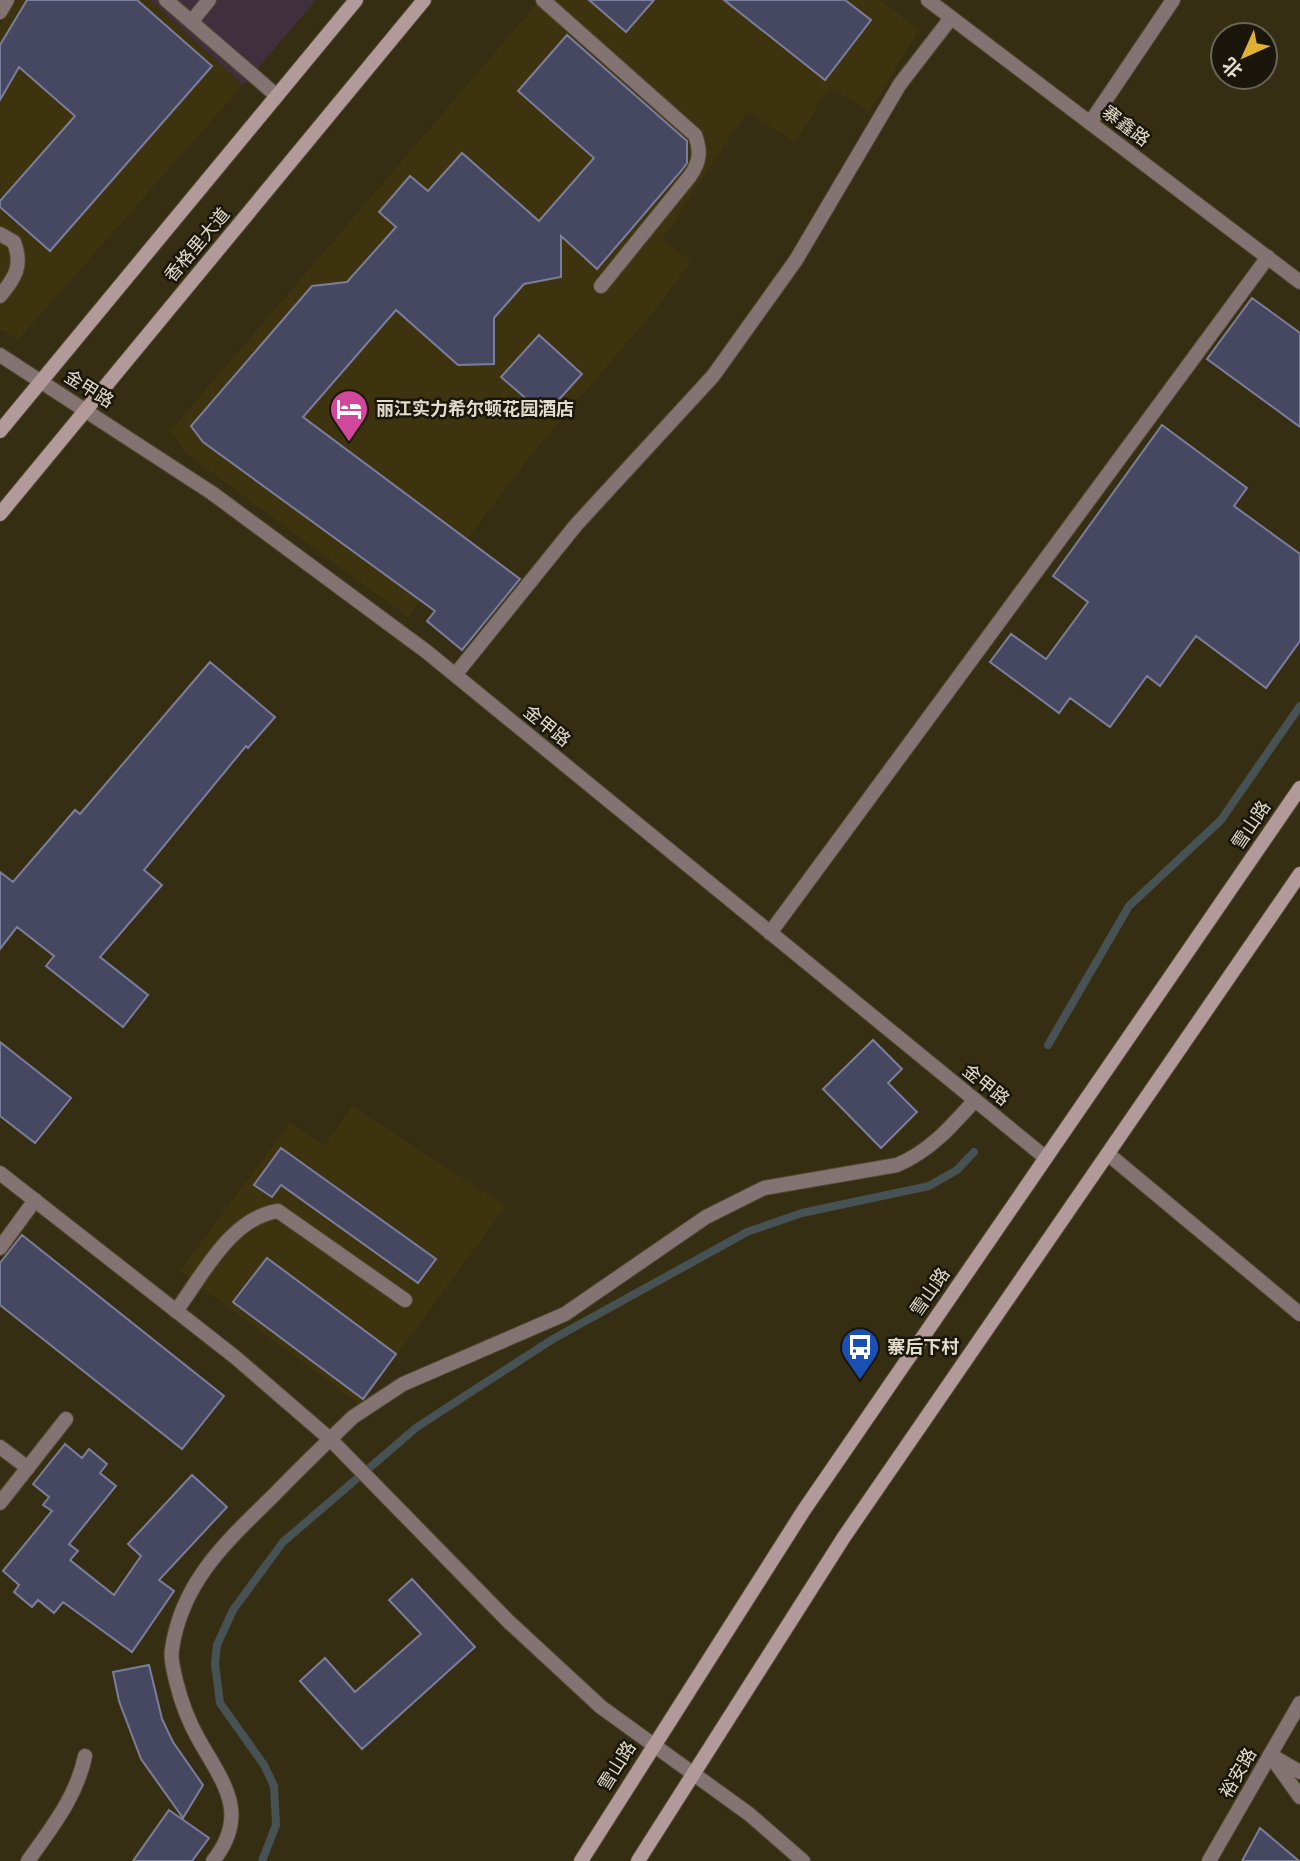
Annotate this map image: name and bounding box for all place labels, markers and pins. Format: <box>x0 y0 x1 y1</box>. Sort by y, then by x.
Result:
hotel icon: 丽江实力希尔顿花园酒店 <box>328 388 370 443</box>
place label: 丽江实力希尔顿花园酒店 <box>376 396 574 420</box>
bus stop icon: 寨后下村 <box>839 1326 881 1381</box>
place label: 寨后下村 <box>887 1334 959 1358</box>

